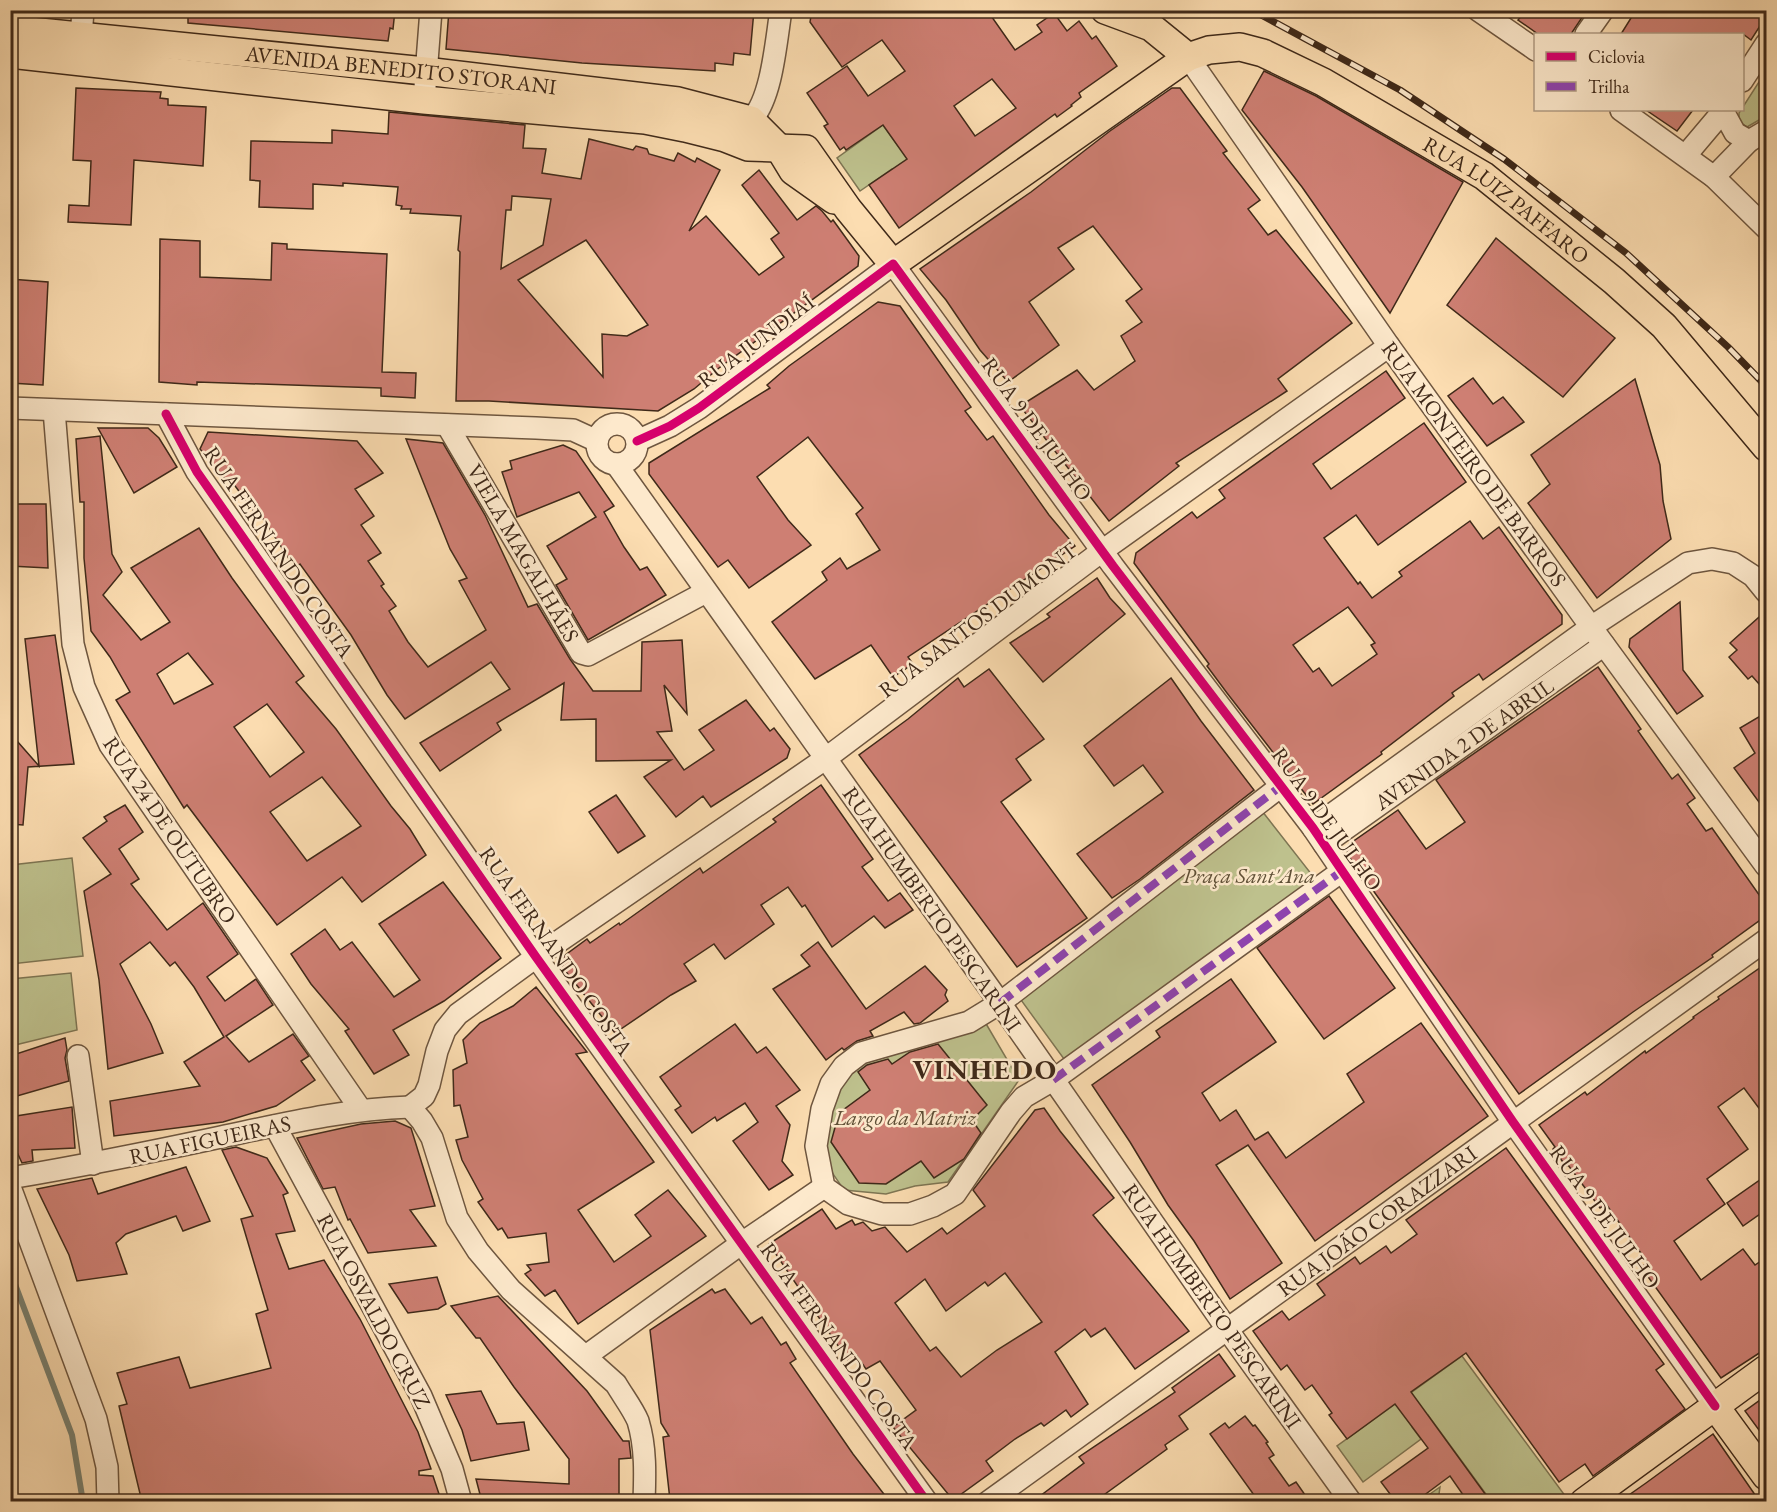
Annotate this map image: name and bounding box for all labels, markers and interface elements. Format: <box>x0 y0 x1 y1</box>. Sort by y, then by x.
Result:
legend <box>1534 33 1744 111</box>
street label: AVENIDA BENEDITO STORANI <box>243 38 559 101</box>
text: Ciclovia <box>1588 45 1646 68</box>
text: Trilha <box>1588 75 1630 98</box>
street label: RUA LUIZ PAFFARO <box>1418 129 1596 270</box>
street label: RUA JUNDIAÍ <box>692 287 821 395</box>
street label: RUA MONTEIRO DE BARROS <box>1375 335 1573 593</box>
street label: RUA 9 DE JULHO <box>975 351 1099 507</box>
street label: RUA FERNANDO COSTA <box>197 440 361 664</box>
street label: VIELA MAGALHÃES <box>460 459 586 647</box>
street label: RUA SANTOS DUMONT <box>873 536 1083 704</box>
street label: AVENIDA 2 DE ABRIL <box>1368 671 1559 817</box>
street label: RUA 24 DE OUTUBRO <box>97 731 243 929</box>
street label: RUA 9 DE JULHO <box>1265 741 1389 897</box>
street label: RUA HUMBERTO PESCARINI <box>836 781 1028 1038</box>
street label: RUA FERNANDO COSTA <box>473 841 640 1062</box>
park label: Praça Sant'Ana <box>1183 861 1315 890</box>
district label: VINHEDO <box>913 1051 1057 1087</box>
park label: Largo da Matriz <box>833 1103 976 1132</box>
street label: RUA FIGUEIRAS <box>127 1109 293 1171</box>
street label: RUA JOÃO CORAZZARI <box>1271 1138 1483 1303</box>
street label: RUA 9 DE JULHO <box>1543 1139 1667 1295</box>
street label: RUA HUMBERTO PESCARINI <box>1116 1178 1308 1435</box>
street label: RUA OSVALDO CRUZ <box>310 1208 438 1414</box>
street label: RUA FERNANDO COSTA <box>754 1237 925 1456</box>

